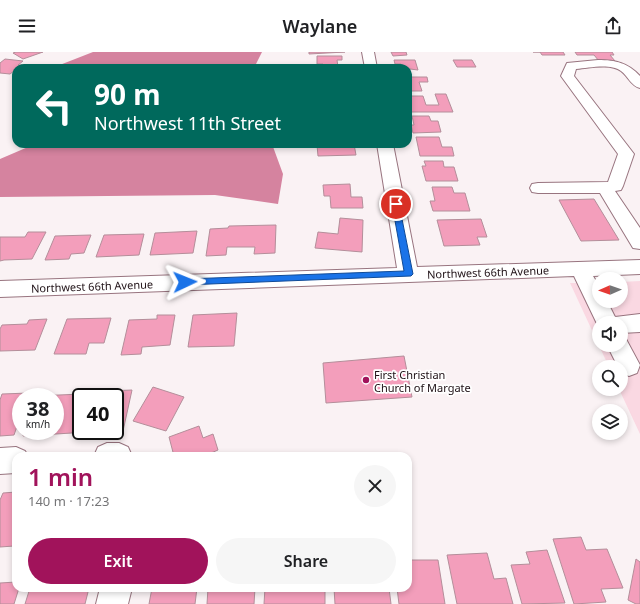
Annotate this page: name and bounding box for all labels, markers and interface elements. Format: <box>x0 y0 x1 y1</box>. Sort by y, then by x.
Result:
text: Waylane <box>283 14 357 38</box>
icon: menu <box>16 15 38 37</box>
icon: share <box>602 15 624 37</box>
text: 90 m <box>94 75 161 113</box>
icon: left <box>28 80 80 132</box>
text: Northwest 11th Street <box>94 111 281 135</box>
pin <box>379 187 413 221</box>
icon: arrive <box>385 193 407 215</box>
position arrow <box>164 261 206 303</box>
street label: Northwest 66th Avenue <box>427 262 549 282</box>
north arrow <box>592 272 628 308</box>
map controls <box>592 272 628 440</box>
street label: Northwest 66th Avenue <box>31 276 153 296</box>
button: sound <box>592 316 628 352</box>
button: search <box>592 360 628 396</box>
place label: First Christian Church of Margate <box>374 367 471 395</box>
marker: First Christian Church of Margate <box>361 375 371 385</box>
speed limit sign: 40 <box>72 388 124 440</box>
text: 38 <box>27 395 49 422</box>
button: layers <box>592 404 628 440</box>
text: km/h <box>26 417 50 431</box>
text: 1 min <box>28 460 93 493</box>
button: close <box>354 465 396 507</box>
text: 140 m · 17:23 <box>28 492 109 510</box>
button: Exit <box>28 538 208 584</box>
button: Share <box>216 538 396 584</box>

